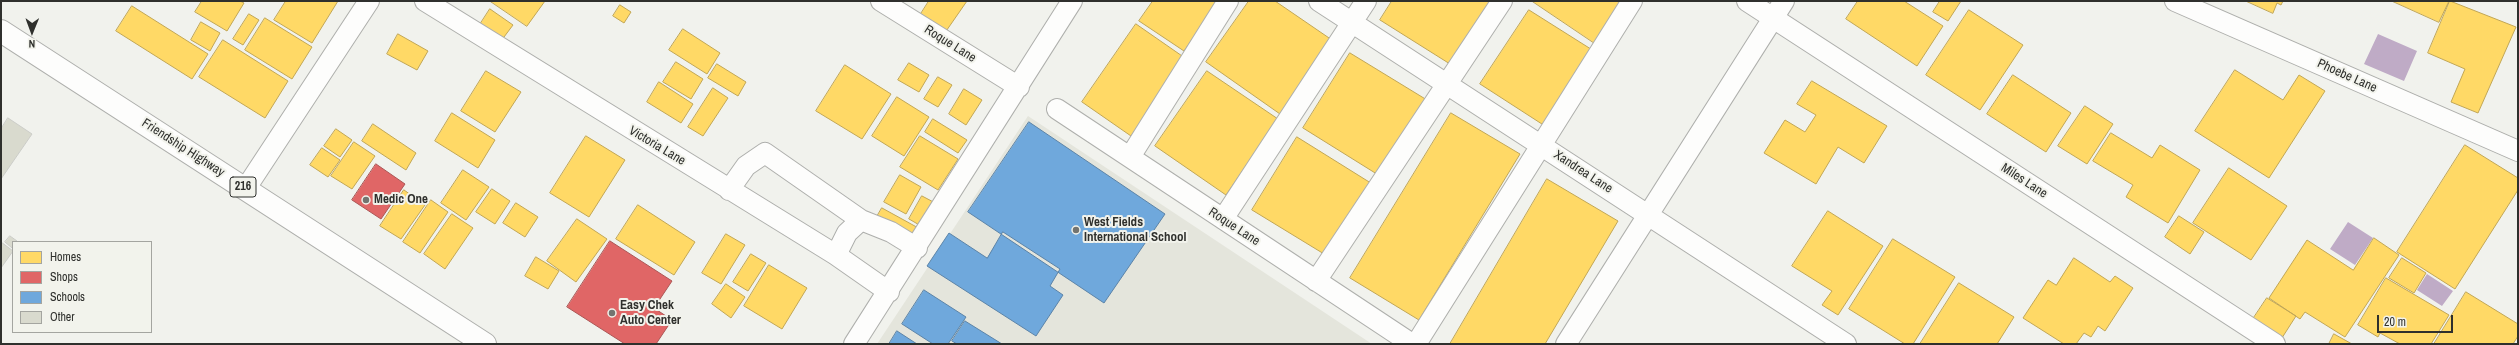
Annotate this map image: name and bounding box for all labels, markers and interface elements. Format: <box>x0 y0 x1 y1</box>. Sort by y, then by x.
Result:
north arrow <box>12 12 52 52</box>
street label: Roque Lane <box>921 22 979 66</box>
text: N <box>28 37 35 51</box>
street label: Phoebe Lane <box>2315 56 2379 96</box>
street label: Friendship Highway <box>139 115 227 181</box>
street label: Victoria Lane <box>626 123 688 169</box>
street label: Xandrea Lane <box>1551 147 1615 197</box>
street label: Miles Lane <box>1998 160 2050 202</box>
road number: 216 <box>230 177 256 197</box>
place label: Medic One <box>374 192 428 208</box>
marker: Medic One <box>361 195 371 205</box>
street label: Roque Lane <box>1205 205 1263 249</box>
place label: West Fields International School <box>1084 215 1186 246</box>
marker: West Fields International School <box>1071 225 1081 235</box>
legend <box>12 241 152 333</box>
text: Homes <box>50 249 81 265</box>
text: Shops <box>50 269 78 285</box>
text: Schools <box>50 289 85 305</box>
place label: Easy Chek Auto Center <box>620 298 681 329</box>
scale bar <box>2379 307 2455 333</box>
marker: Easy Chek Auto Center <box>607 308 617 318</box>
text: Other <box>50 309 75 325</box>
text: 20 m <box>2384 314 2406 330</box>

